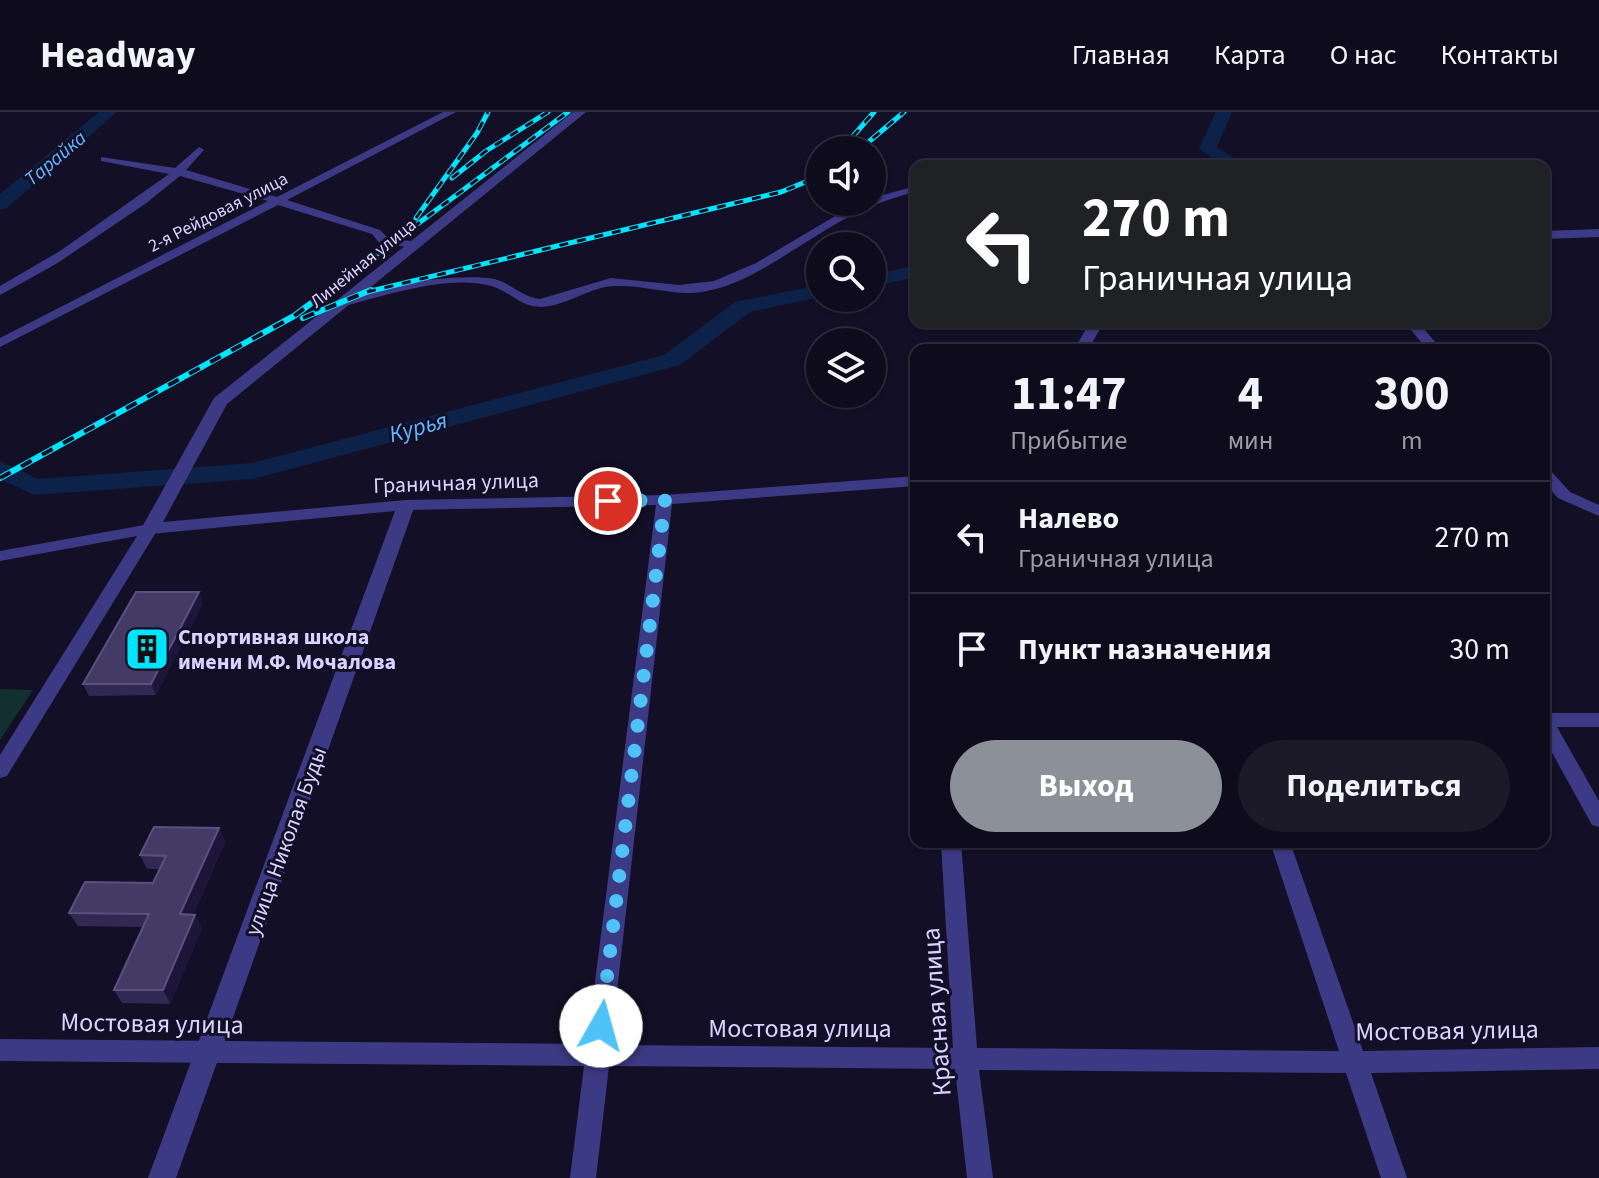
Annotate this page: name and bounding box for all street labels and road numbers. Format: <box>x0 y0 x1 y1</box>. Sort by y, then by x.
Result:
street label: 2-я Рейдовая улица <box>144 166 292 258</box>
street label: Линейная улица <box>305 213 422 314</box>
street label: Граничная улица <box>373 464 539 502</box>
street label: улица Николая Буды <box>237 742 335 940</box>
street label: Красная улица <box>912 927 961 1097</box>
street label: Мостовая улица <box>60 1003 244 1044</box>
street label: Мостовая улица <box>708 1010 892 1047</box>
street label: Мостовая улица <box>1355 1010 1539 1051</box>

